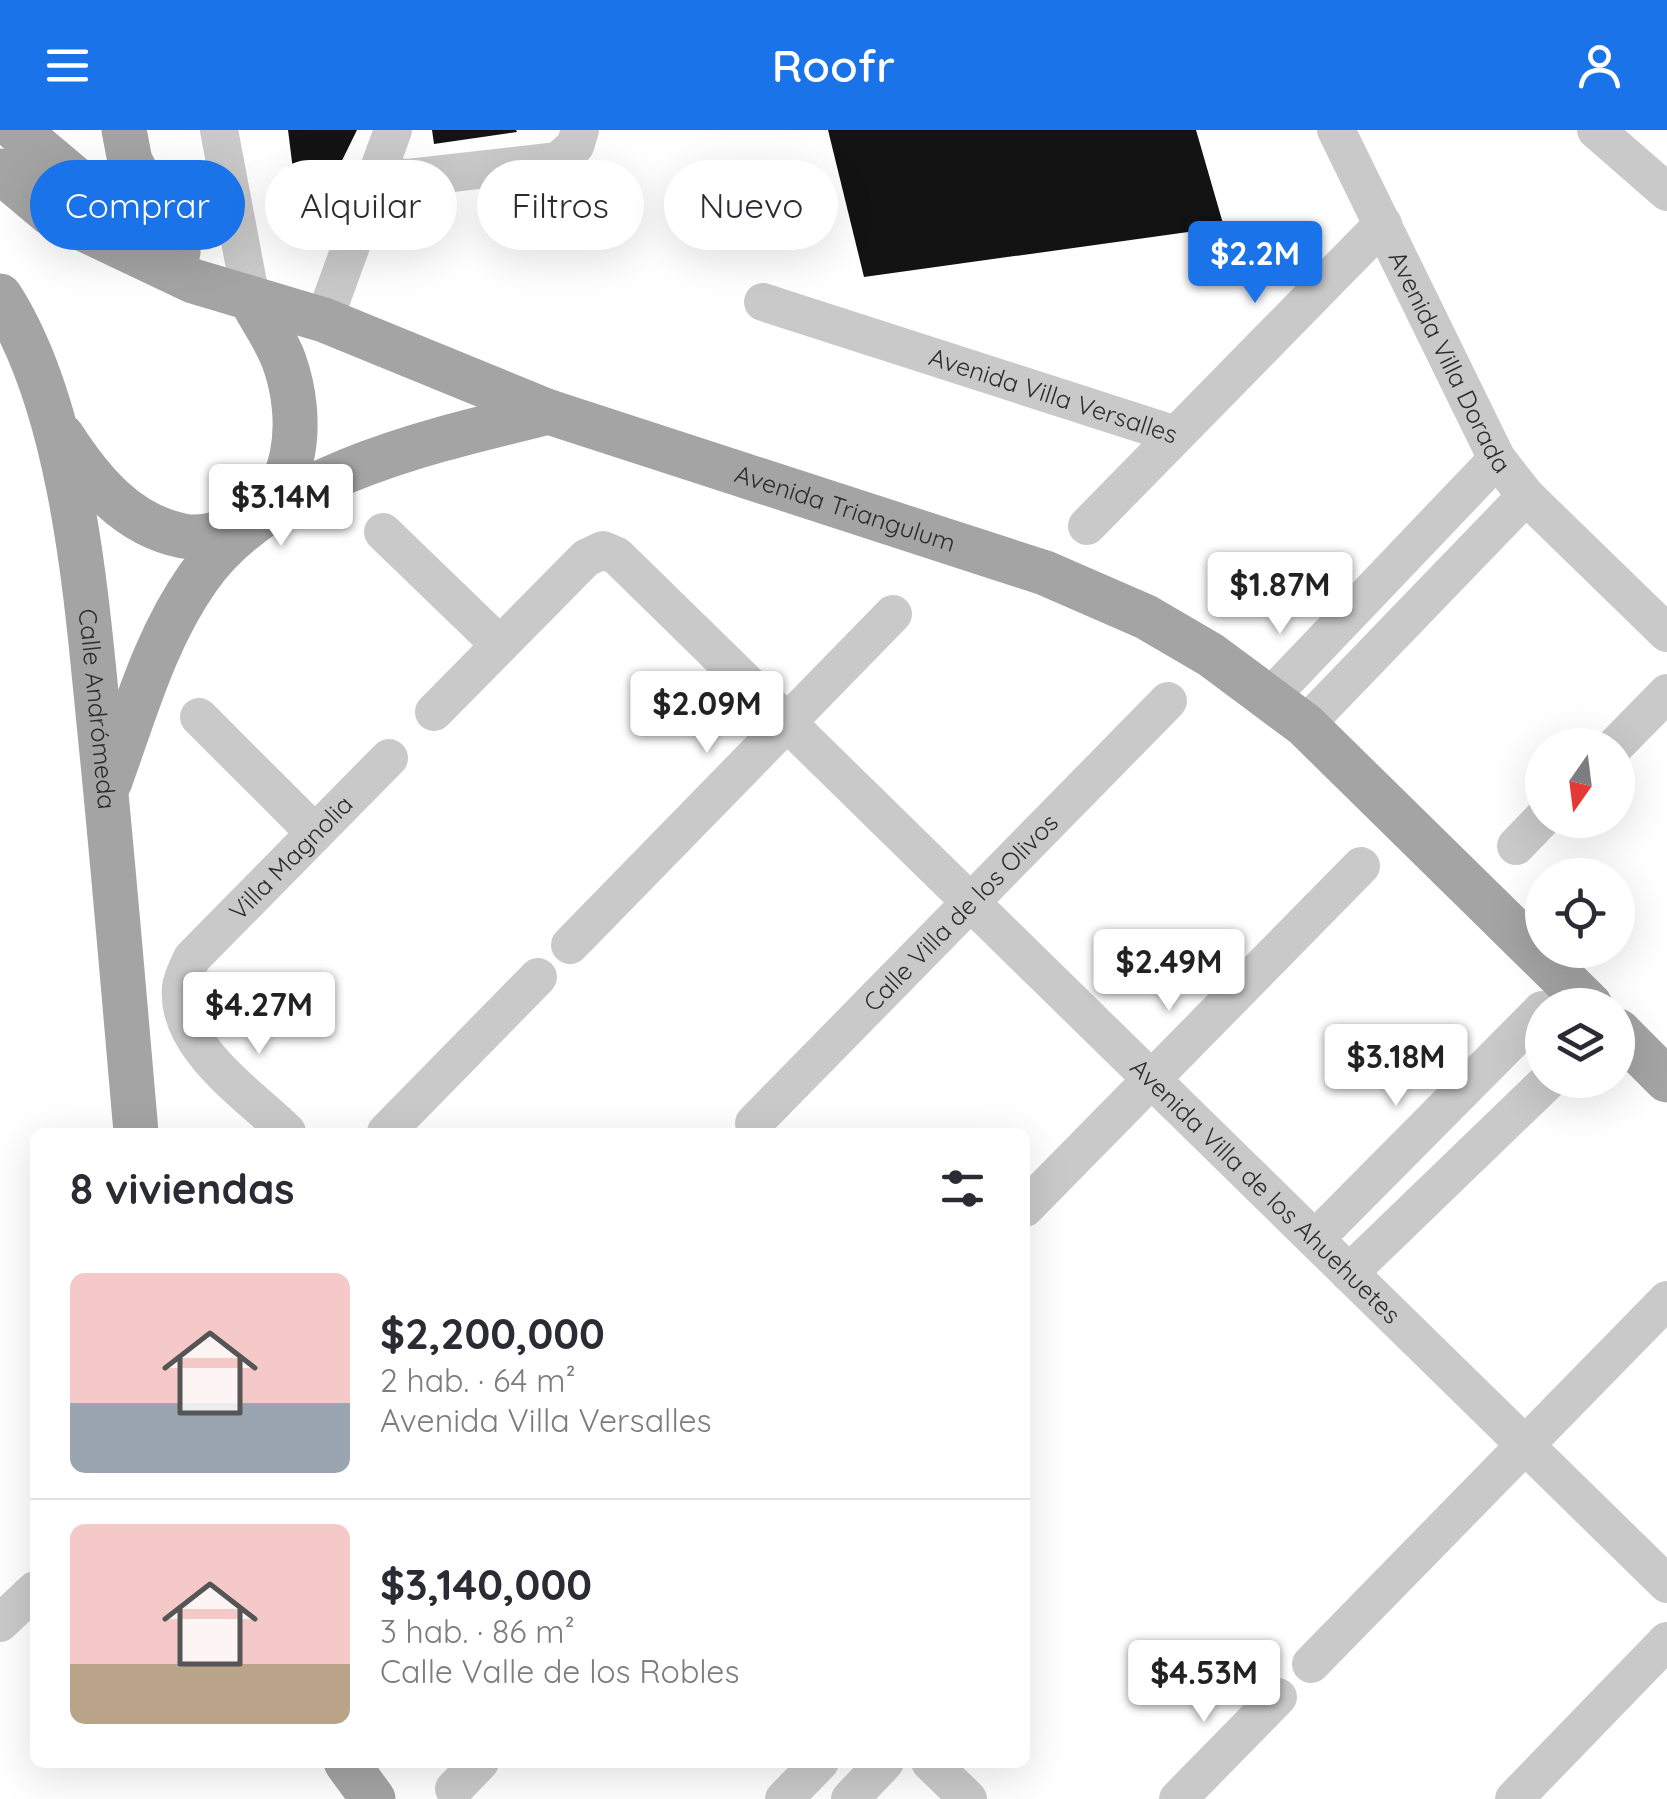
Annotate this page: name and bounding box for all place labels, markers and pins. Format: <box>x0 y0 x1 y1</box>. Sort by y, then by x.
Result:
pin: $2.2M <box>1185 221 1325 306</box>
pin: $3.14M <box>200 464 362 549</box>
pin: $1.87M <box>1199 552 1361 637</box>
pin: $2.09M <box>626 671 788 756</box>
pin: $2.49M <box>1088 929 1250 1014</box>
pin: $4.27M <box>178 972 340 1057</box>
pin: $3.18M <box>1315 1024 1477 1109</box>
pin: $4.53M <box>1123 1640 1285 1725</box>

